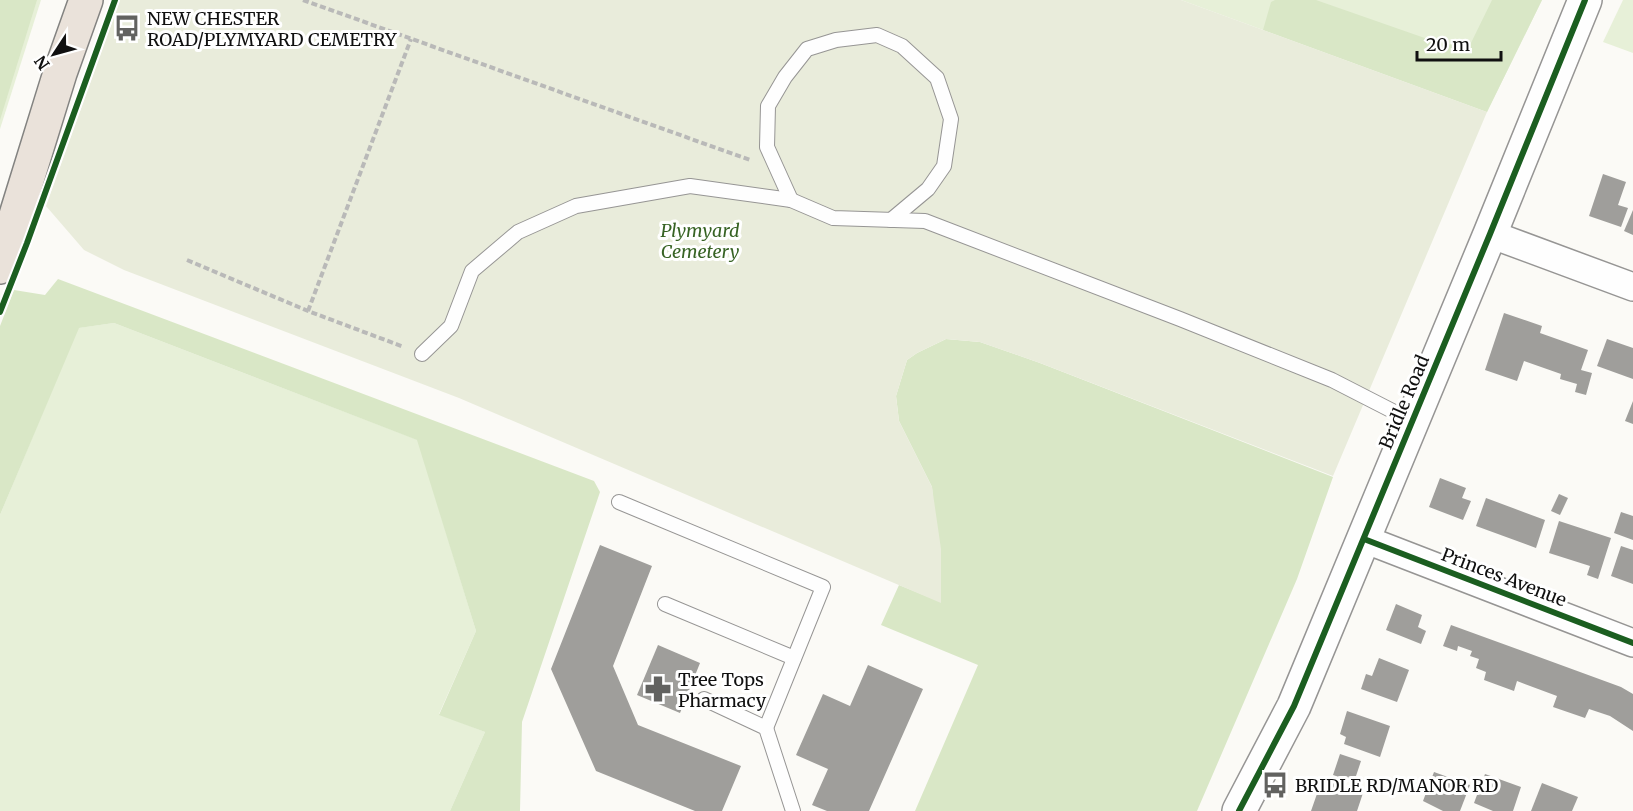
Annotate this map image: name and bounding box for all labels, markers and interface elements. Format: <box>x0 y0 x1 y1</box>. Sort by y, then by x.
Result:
place label: NEW CHESTER ROAD/PLYMYARD CEMETRY <box>147 7 397 51</box>
bus stop icon: NEW CHESTER ROAD/PLYMYARD CEMETRY <box>112 13 142 43</box>
north arrow <box>24 24 84 84</box>
scale bar <box>1417 24 1501 62</box>
text: 20 m <box>1426 33 1470 56</box>
text: N <box>30 52 54 74</box>
park label: Plymyard Cemetery <box>660 219 740 263</box>
street label: Bridle Road <box>1374 351 1434 452</box>
street label: Princes Avenue <box>1438 543 1570 611</box>
place label: Tree Tops Pharmacy <box>678 668 767 712</box>
pharmacy icon: Tree Tops Pharmacy <box>643 674 673 704</box>
bus stop icon: BRIDLE RD/MANOR RD <box>1260 770 1290 800</box>
place label: BRIDLE RD/MANOR RD <box>1295 774 1498 797</box>

